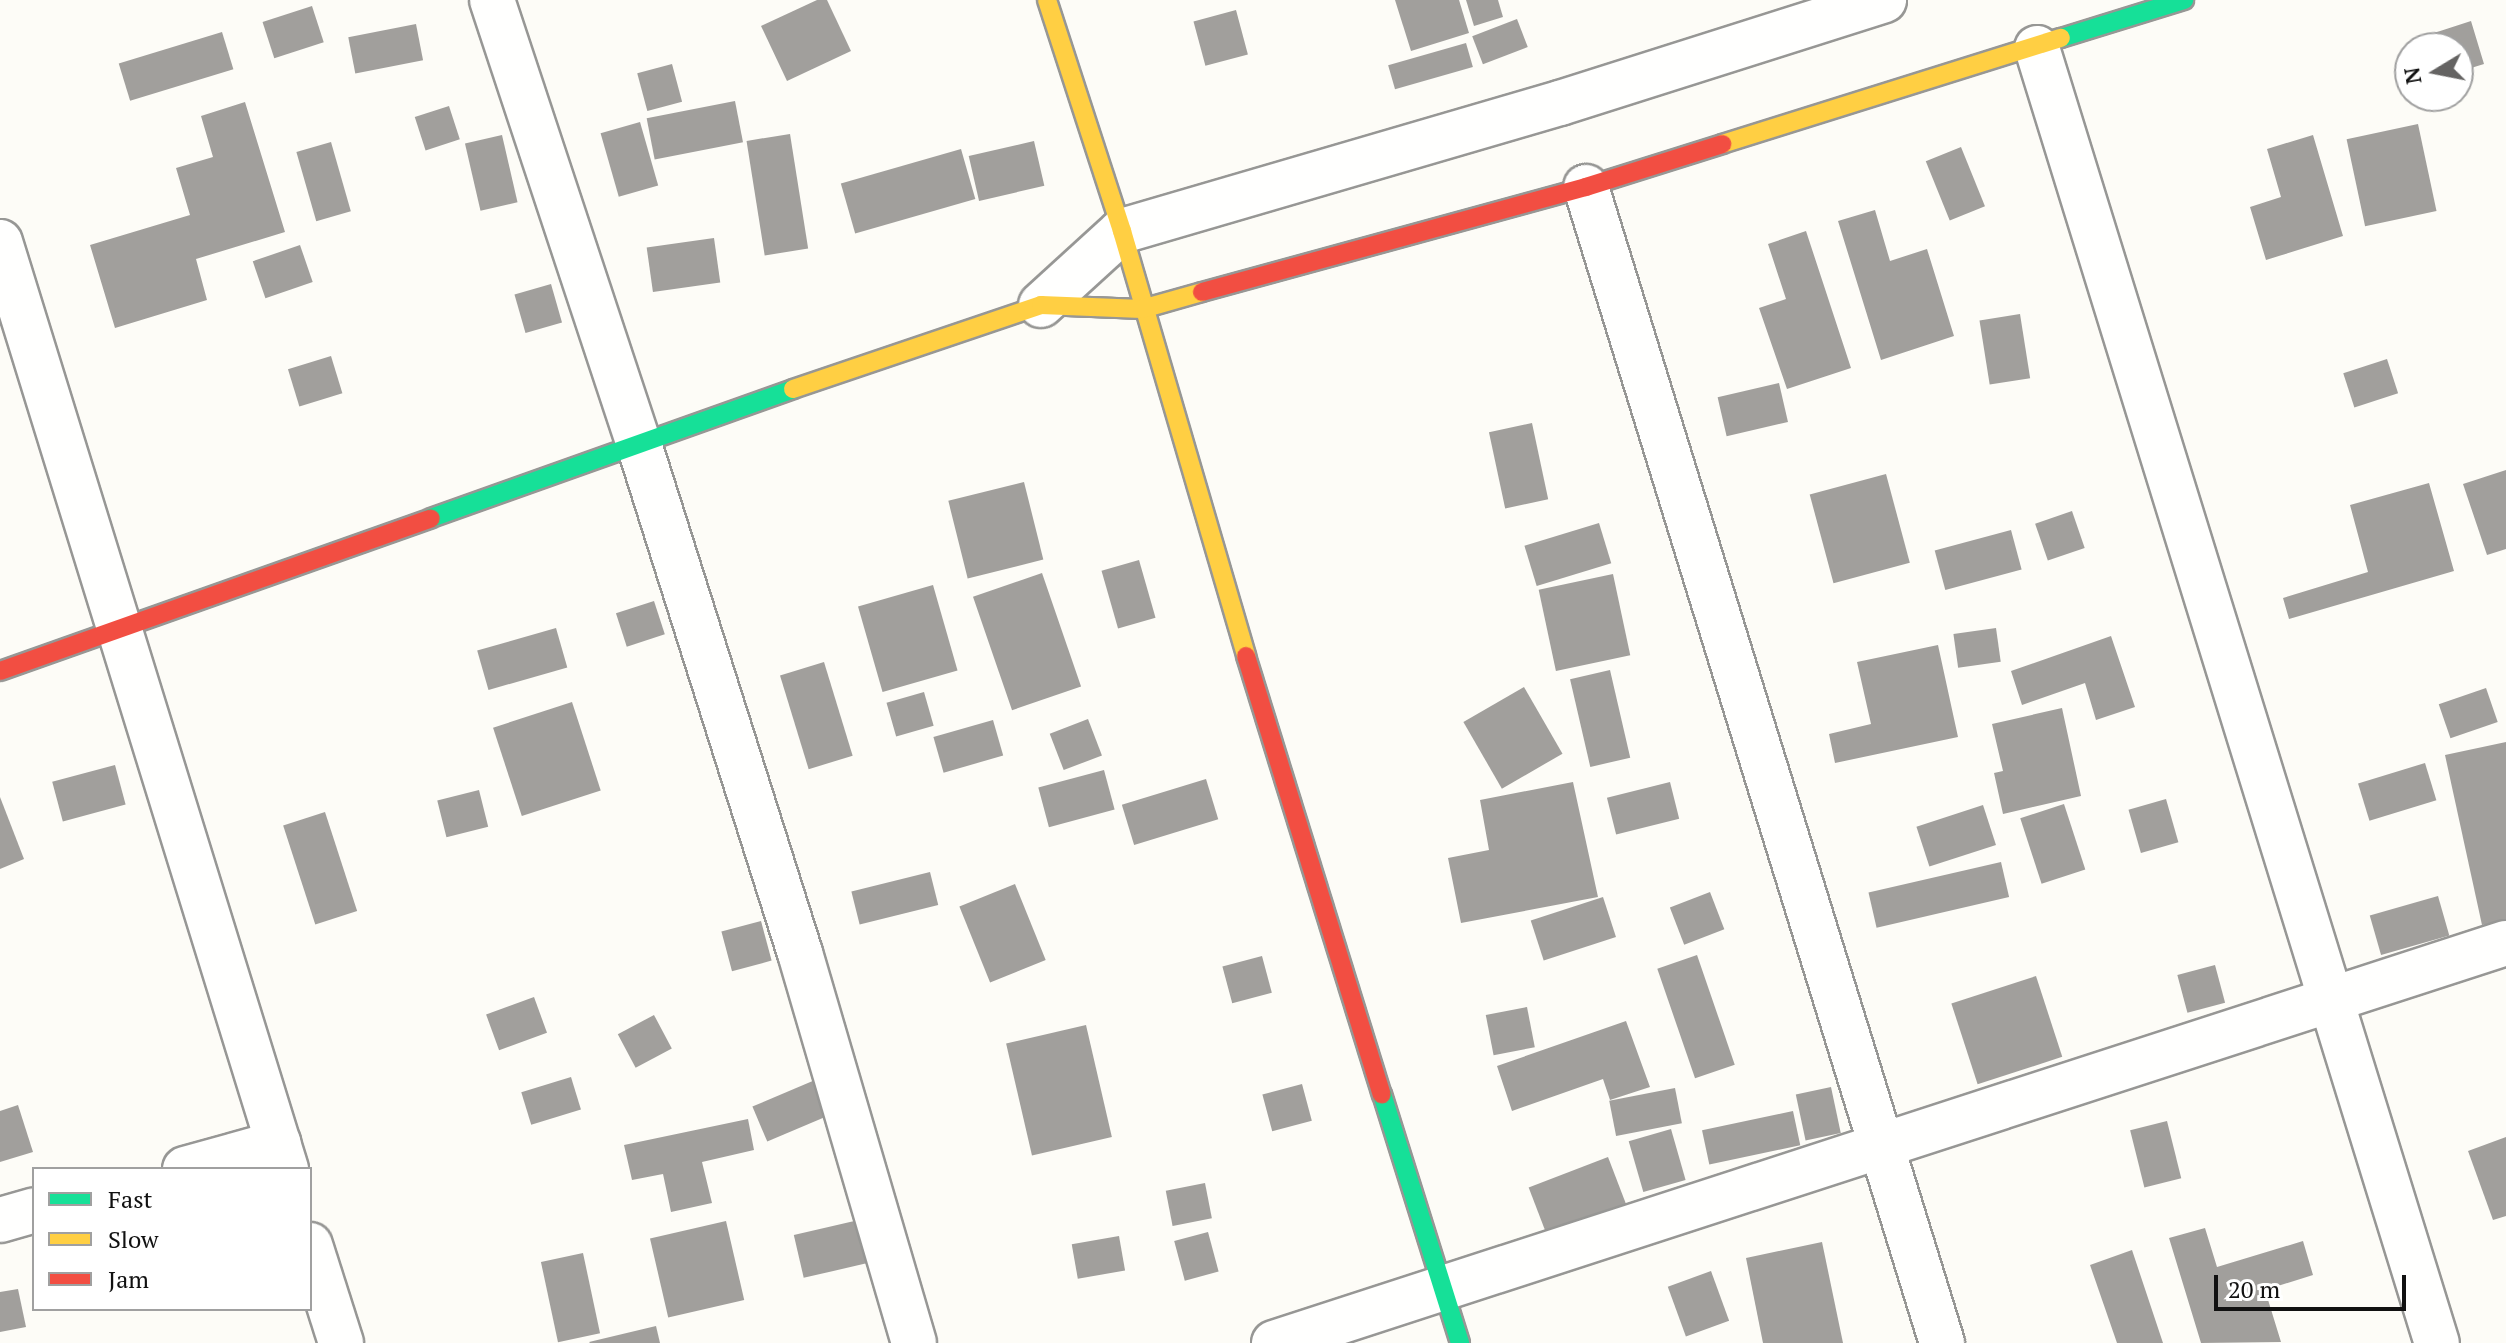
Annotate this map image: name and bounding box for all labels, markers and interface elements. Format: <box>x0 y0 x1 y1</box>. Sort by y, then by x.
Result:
north arrow <box>2394 32 2474 112</box>
text: N <box>2396 65 2428 87</box>
legend <box>32 1167 312 1311</box>
text: Fast <box>108 1183 152 1215</box>
text: Slow <box>108 1223 159 1255</box>
scale bar <box>2218 1259 2410 1309</box>
text: Jam <box>108 1263 149 1295</box>
text: 20 m <box>2228 1273 2280 1305</box>

